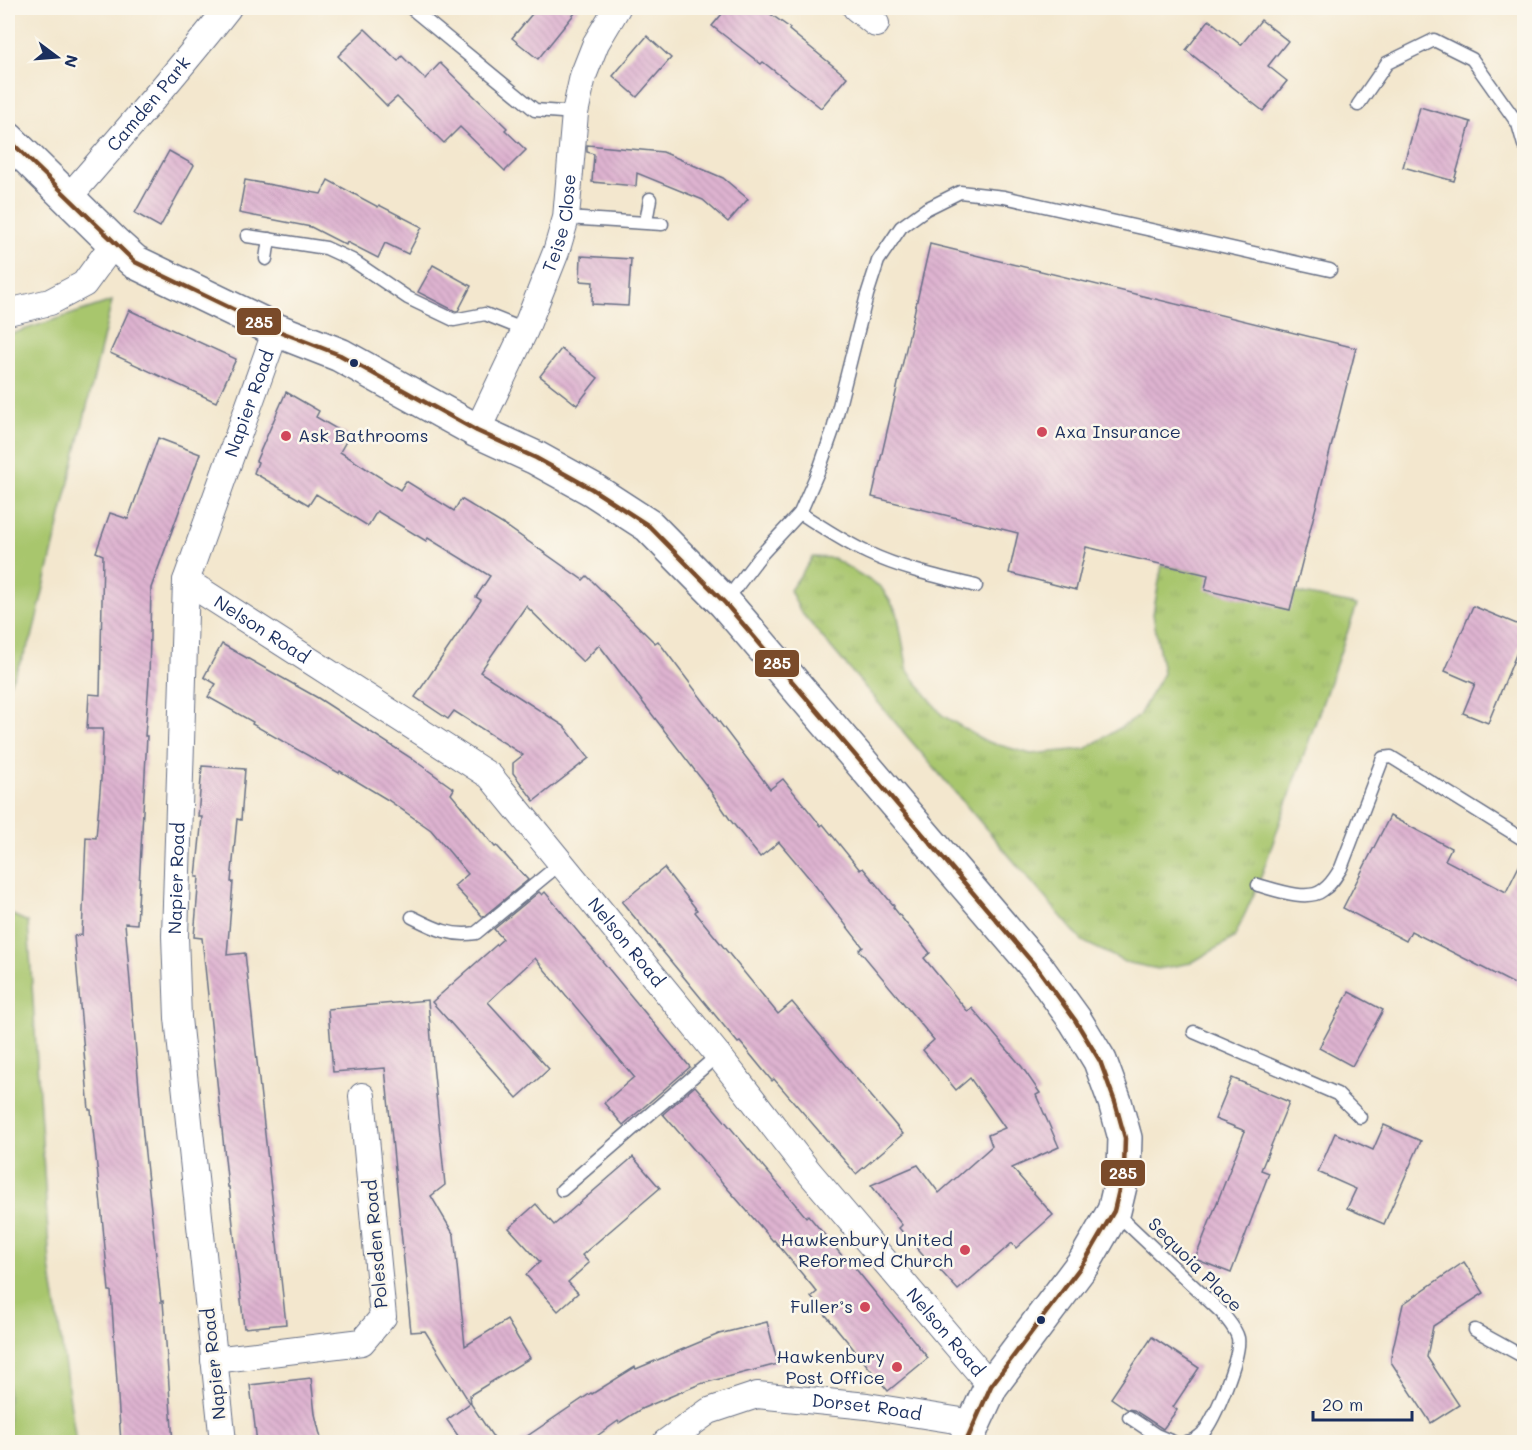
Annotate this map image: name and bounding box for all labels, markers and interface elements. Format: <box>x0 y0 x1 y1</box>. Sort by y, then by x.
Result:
north arrow <box>27 27 87 87</box>
street label: Camden Park <box>101 51 195 156</box>
text: N <box>60 53 84 70</box>
street label: Teise Close <box>536 173 581 276</box>
line badge: 285 <box>236 307 282 336</box>
text: 285 <box>245 311 273 332</box>
street label: Napier Road <box>218 347 279 460</box>
unlabelled marker <box>348 357 360 369</box>
place label: Axa Insurance <box>1054 419 1181 443</box>
place label: Ask Bathrooms <box>298 423 428 447</box>
marker: Axa Insurance <box>1035 425 1049 439</box>
marker: Ask Bathrooms <box>279 429 293 443</box>
street label: Nelson Road <box>210 589 315 668</box>
line badge: 285 <box>754 649 800 678</box>
text: 285 <box>763 652 791 673</box>
street label: Napier Road <box>162 822 190 935</box>
street label: Nelson Road <box>583 892 671 992</box>
line badge: 285 <box>1100 1159 1146 1187</box>
text: 285 <box>1109 1162 1137 1183</box>
street label: Polesden Road <box>357 1179 393 1309</box>
street label: Sequoia Place <box>1143 1212 1248 1317</box>
place label: Hawkenbury United Reformed Church <box>781 1227 953 1272</box>
marker: Hawkenbury United Reformed Church <box>958 1243 972 1257</box>
street label: Nelson Road <box>902 1282 990 1381</box>
place label: Fuller’s <box>790 1294 853 1318</box>
marker: Fuller’s <box>858 1300 872 1314</box>
street label: Napier Road <box>195 1307 231 1421</box>
unlabelled marker <box>1035 1314 1047 1326</box>
place label: Hawkenbury Post Office <box>777 1344 885 1389</box>
marker: Hawkenbury Post Office <box>890 1360 904 1374</box>
scale bar <box>1313 1384 1412 1422</box>
street label: Dorset Road <box>811 1388 923 1426</box>
text: 20 m <box>1322 1392 1363 1416</box>

